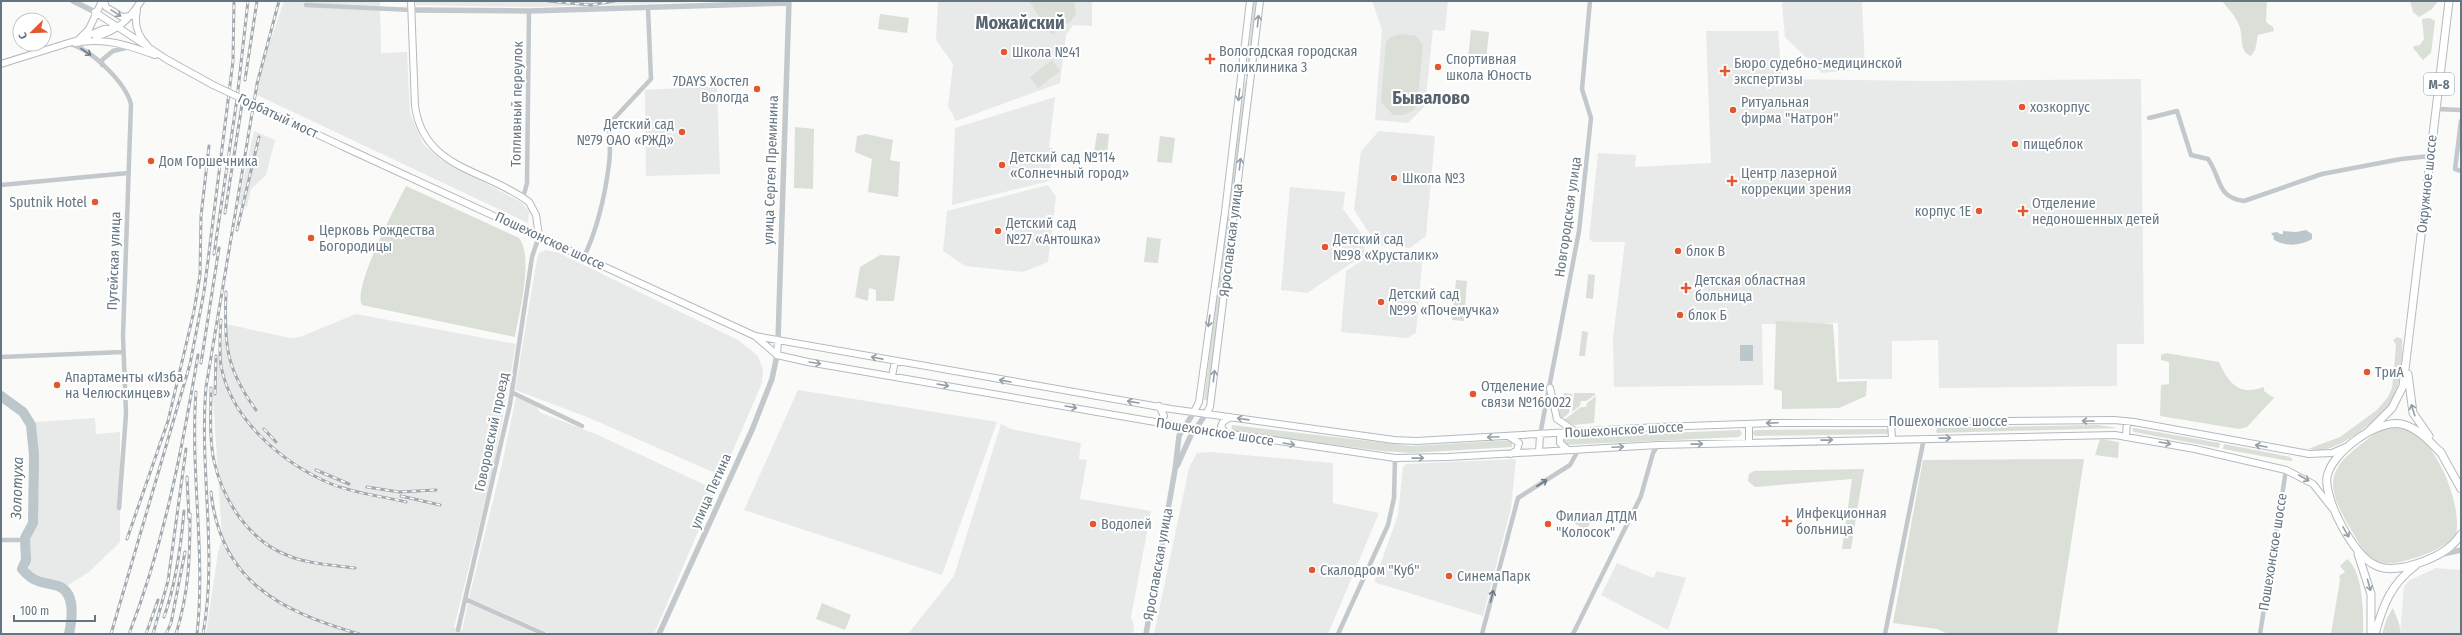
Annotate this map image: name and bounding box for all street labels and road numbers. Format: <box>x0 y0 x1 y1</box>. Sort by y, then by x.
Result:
street label: Топливный переулок <box>507 41 527 167</box>
road number: М-8 <box>2424 73 2454 95</box>
street label: Горбатый мост <box>235 90 321 142</box>
street label: улица Сергея Преминина <box>760 95 782 245</box>
street label: Окружное шоссе <box>2413 134 2441 234</box>
street label: Новгородская улица <box>1551 156 1585 278</box>
street label: Ярославская улица <box>1216 182 1246 298</box>
street label: Пошехонское шоссе <box>492 208 608 274</box>
street label: Путейская улица <box>104 211 124 311</box>
street label: Говоровский проезд <box>471 371 513 493</box>
street label: Пошехонское шоссе <box>1888 413 2008 430</box>
street label: Пошехонское шоссе <box>1155 414 1275 450</box>
street label: Пошехонское шоссе <box>1564 418 1684 442</box>
street label: улица Петина <box>687 450 735 531</box>
street label: Пошехонское шоссе <box>2255 492 2291 612</box>
street label: Ярославская улица <box>1140 506 1176 622</box>

